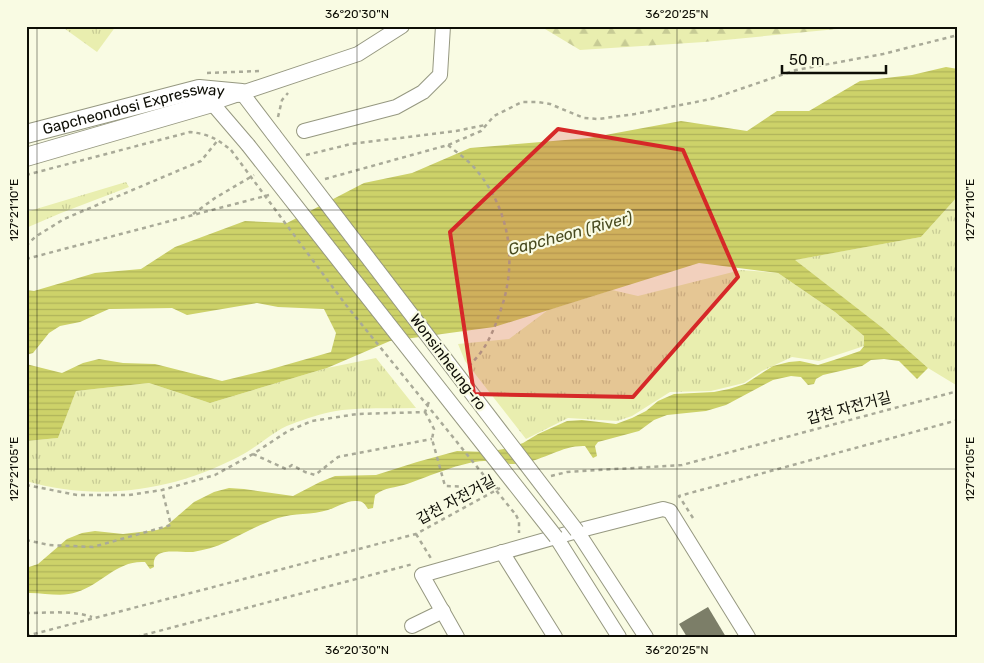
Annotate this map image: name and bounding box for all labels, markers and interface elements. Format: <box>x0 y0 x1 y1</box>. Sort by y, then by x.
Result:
text: 36°20'30"N <box>325 7 389 21</box>
text: 36°20'25"N <box>645 7 709 21</box>
scale bar <box>782 42 885 74</box>
text: 50 m <box>789 51 824 69</box>
street label: Gapcheondosi Expressway <box>41 80 225 138</box>
text: 127°21'10"E <box>7 179 21 241</box>
text: 127°21'10"E <box>963 179 977 241</box>
water label: Gapcheon (River) <box>506 208 635 259</box>
street label: Wonsinheung-ro <box>406 310 490 414</box>
street label: 갑천 자전거길 <box>805 388 893 428</box>
text: 127°21'05"E <box>7 437 21 501</box>
text: 127°21'05"E <box>963 437 977 501</box>
street label: 갑천 자전거길 <box>414 472 498 528</box>
text: 36°20'30"N <box>325 643 389 657</box>
text: 36°20'25"N <box>645 643 709 657</box>

